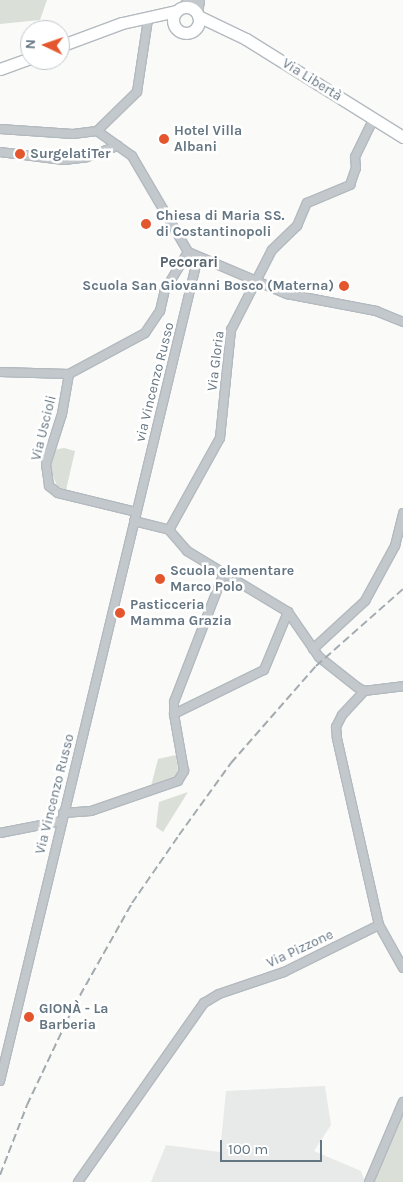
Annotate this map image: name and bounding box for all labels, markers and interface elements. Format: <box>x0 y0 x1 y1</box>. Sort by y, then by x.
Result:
north arrow <box>20 20 70 70</box>
text: N <box>22 39 39 50</box>
street label: Via Libertà <box>279 55 345 105</box>
place label: Hotel Villa Albani <box>174 123 242 156</box>
marker: Hotel Villa Albani <box>158 133 170 145</box>
place label: SurgelatiTer <box>30 146 110 162</box>
marker: SurgelatiTer <box>14 148 26 160</box>
place label: Chiesa di Maria SS. di Costantinopoli <box>156 208 285 240</box>
marker: Chiesa di Maria SS. di Costantinopoli <box>140 218 152 230</box>
district label: Pecorari <box>160 254 218 272</box>
place label: Scuola San Giovanni Bosco (Materna) <box>82 278 334 294</box>
marker: Scuola San Giovanni Bosco (Materna) <box>338 280 350 292</box>
street label: via Vincenzo Russo <box>132 320 178 444</box>
street label: Via Gloria <box>204 330 228 392</box>
street label: Via Uscioli <box>28 394 60 462</box>
place label: Scuola elementare Marco Polo <box>170 563 294 596</box>
marker: Scuola elementare Marco Polo <box>154 573 166 585</box>
place label: Pasticceria Mamma Grazia <box>130 597 232 630</box>
marker: Pasticceria Mamma Grazia <box>114 607 126 619</box>
street label: Via Vincenzo Russo <box>32 732 78 856</box>
street label: Via Pizzone <box>264 926 336 972</box>
place label: GIONÀ - La Barberia <box>39 1001 109 1034</box>
marker: GIONÀ - La Barberia <box>23 1011 35 1023</box>
scale bar <box>223 1130 326 1162</box>
text: 100 m <box>228 1140 268 1158</box>

